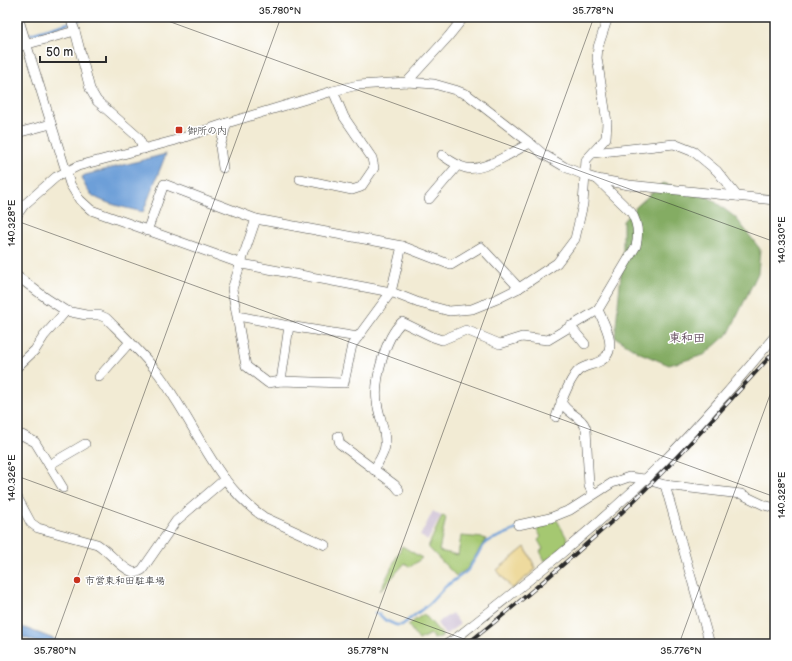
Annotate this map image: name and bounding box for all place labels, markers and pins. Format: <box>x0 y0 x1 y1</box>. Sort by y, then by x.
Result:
marker: 御所の内 <box>174 125 184 135</box>
place label: 御所の内 <box>187 125 227 137</box>
marker: 市営東和田駐車場 <box>72 575 82 585</box>
place label: 市営東和田駐車場 <box>85 575 165 587</box>

